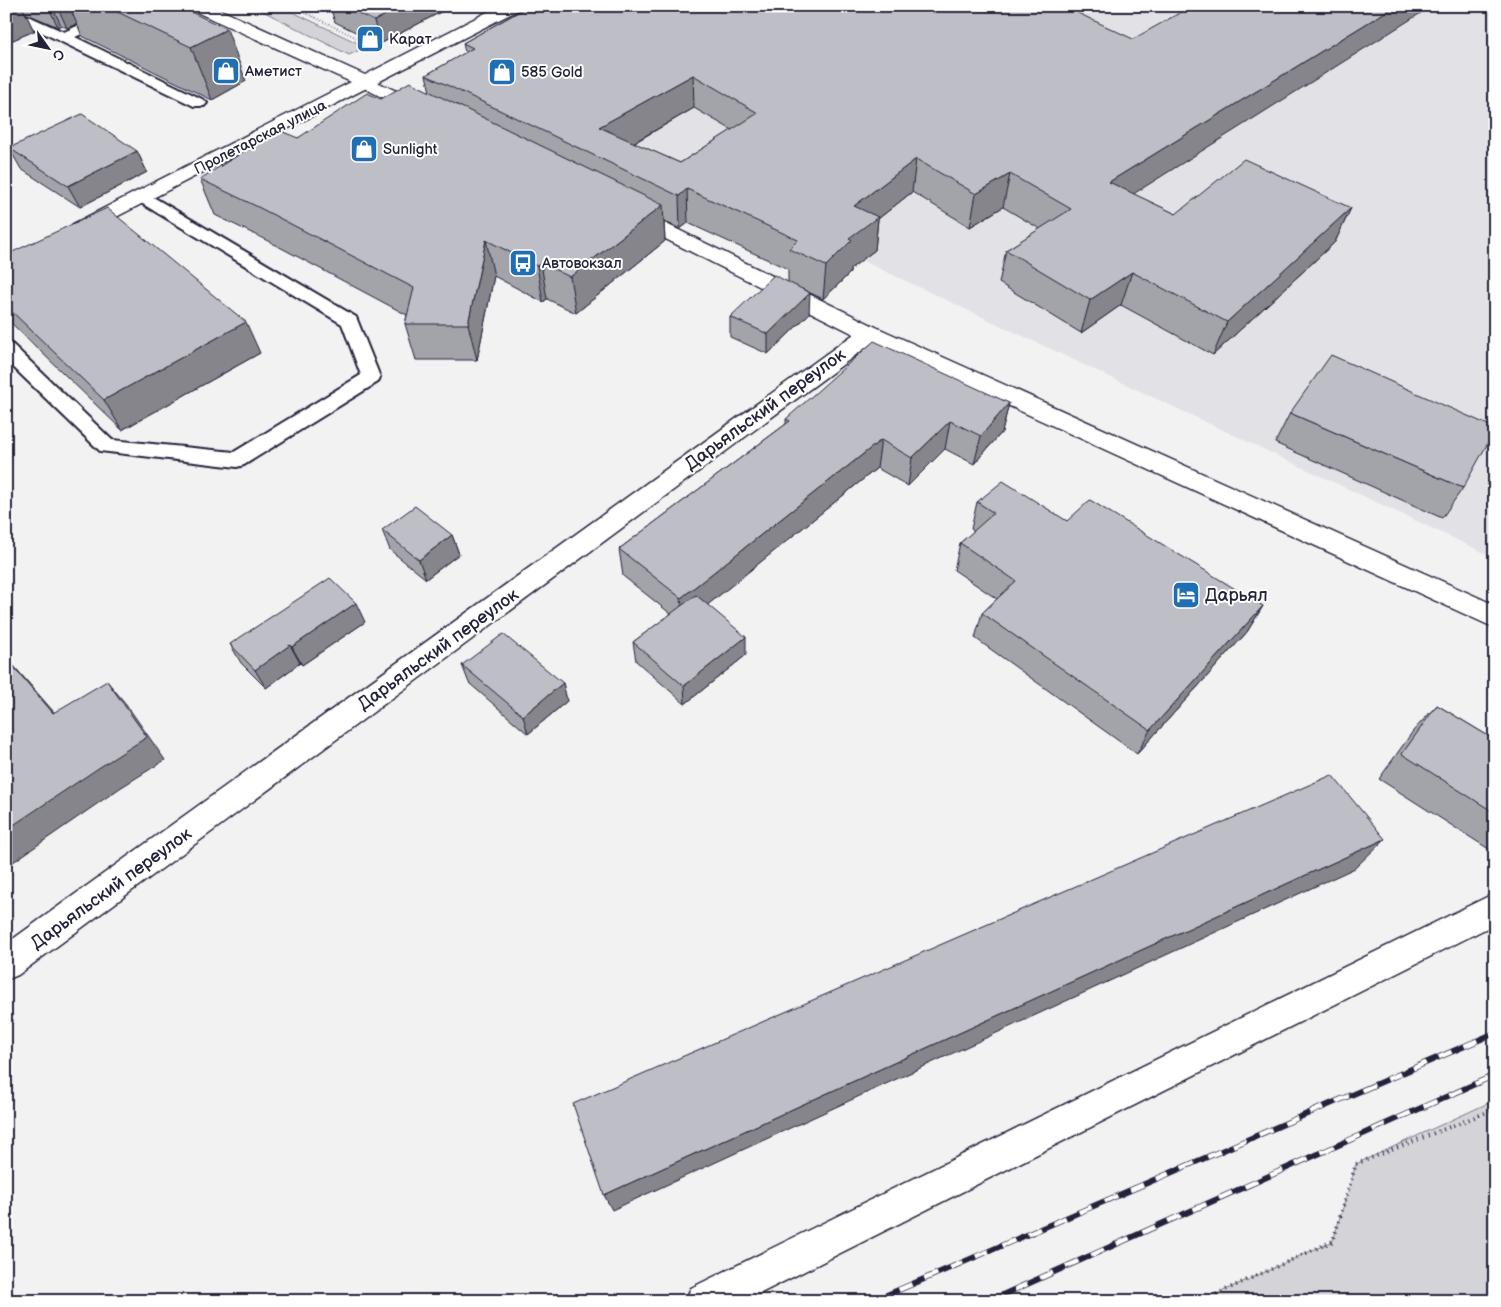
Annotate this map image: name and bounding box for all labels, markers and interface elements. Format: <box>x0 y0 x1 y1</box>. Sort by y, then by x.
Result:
north arrow <box>22 22 72 72</box>
shop icon: Карат <box>355 24 385 54</box>
place label: Карат <box>389 30 432 49</box>
text: С <box>49 46 68 64</box>
shop icon: Аметист <box>211 56 241 86</box>
shop icon: 585 Gold <box>487 57 517 87</box>
place label: Аметист <box>244 62 302 81</box>
place label: 585 Gold <box>521 63 583 82</box>
street label: Пролетарская улица <box>191 96 330 179</box>
shop icon: Sunlight <box>349 134 379 164</box>
place label: Sunlight <box>383 140 438 159</box>
bus stop icon: Автовокзал <box>508 248 538 278</box>
place label: Автовокзал <box>541 254 622 273</box>
street label: Дарьяльский переулок <box>681 344 850 475</box>
hotel icon: Дарьял <box>1171 580 1201 610</box>
street label: Дарьяльский переулок <box>354 584 523 715</box>
place label: Дарьял <box>1205 585 1268 606</box>
street label: Дарьяльский переулок <box>27 823 196 954</box>

